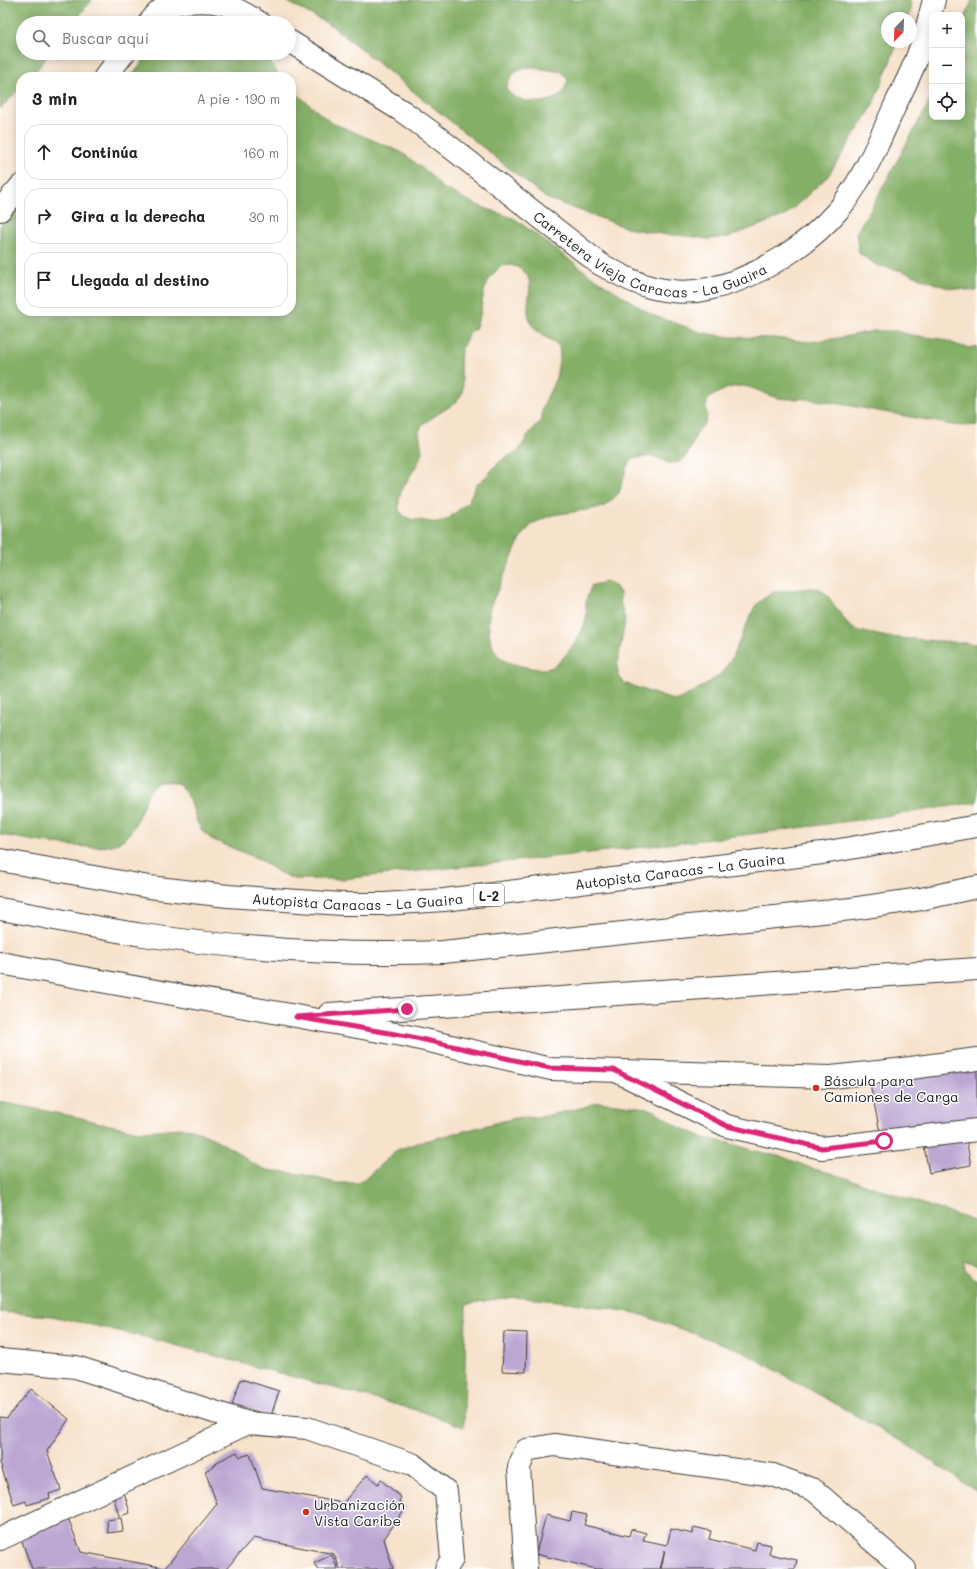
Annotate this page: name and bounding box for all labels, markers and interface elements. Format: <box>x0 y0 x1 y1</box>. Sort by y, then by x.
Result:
north arrow <box>881 12 917 48</box>
map controls <box>929 12 965 120</box>
button: + <box>929 12 965 48</box>
search box <box>16 16 296 60</box>
icon: search <box>30 27 52 49</box>
text: Buscar aquí <box>62 28 149 48</box>
button: − <box>929 48 965 84</box>
button: locate <box>929 84 965 120</box>
text: 3 min <box>32 87 77 109</box>
text: A pie · 190 m <box>197 90 280 107</box>
icon: ahead <box>33 141 55 163</box>
text: Continúa <box>71 142 138 162</box>
text: 160 m <box>243 144 279 161</box>
icon: right <box>33 205 55 227</box>
text: Gira a la derecha <box>71 206 205 226</box>
street label: Carretera Vieja Caracas - La Guaira <box>530 206 770 301</box>
text: 30 m <box>249 208 279 225</box>
icon: arrive <box>33 269 55 291</box>
text: Llegada al destino <box>71 270 209 290</box>
street label: Autopista Caracas - La Guaira <box>574 848 786 893</box>
road number: L-2 <box>474 884 504 906</box>
street label: Autopista Caracas - La Guaira <box>252 888 464 914</box>
route end <box>398 1000 416 1018</box>
place label: Báscula para Camiones de Carga <box>824 1071 959 1106</box>
marker: Báscula para Camiones de Carga <box>811 1083 821 1093</box>
route start <box>875 1132 893 1150</box>
place label: Urbanización Vista Caribe <box>314 1495 405 1530</box>
marker: Urbanización Vista Caribe <box>301 1507 311 1517</box>

